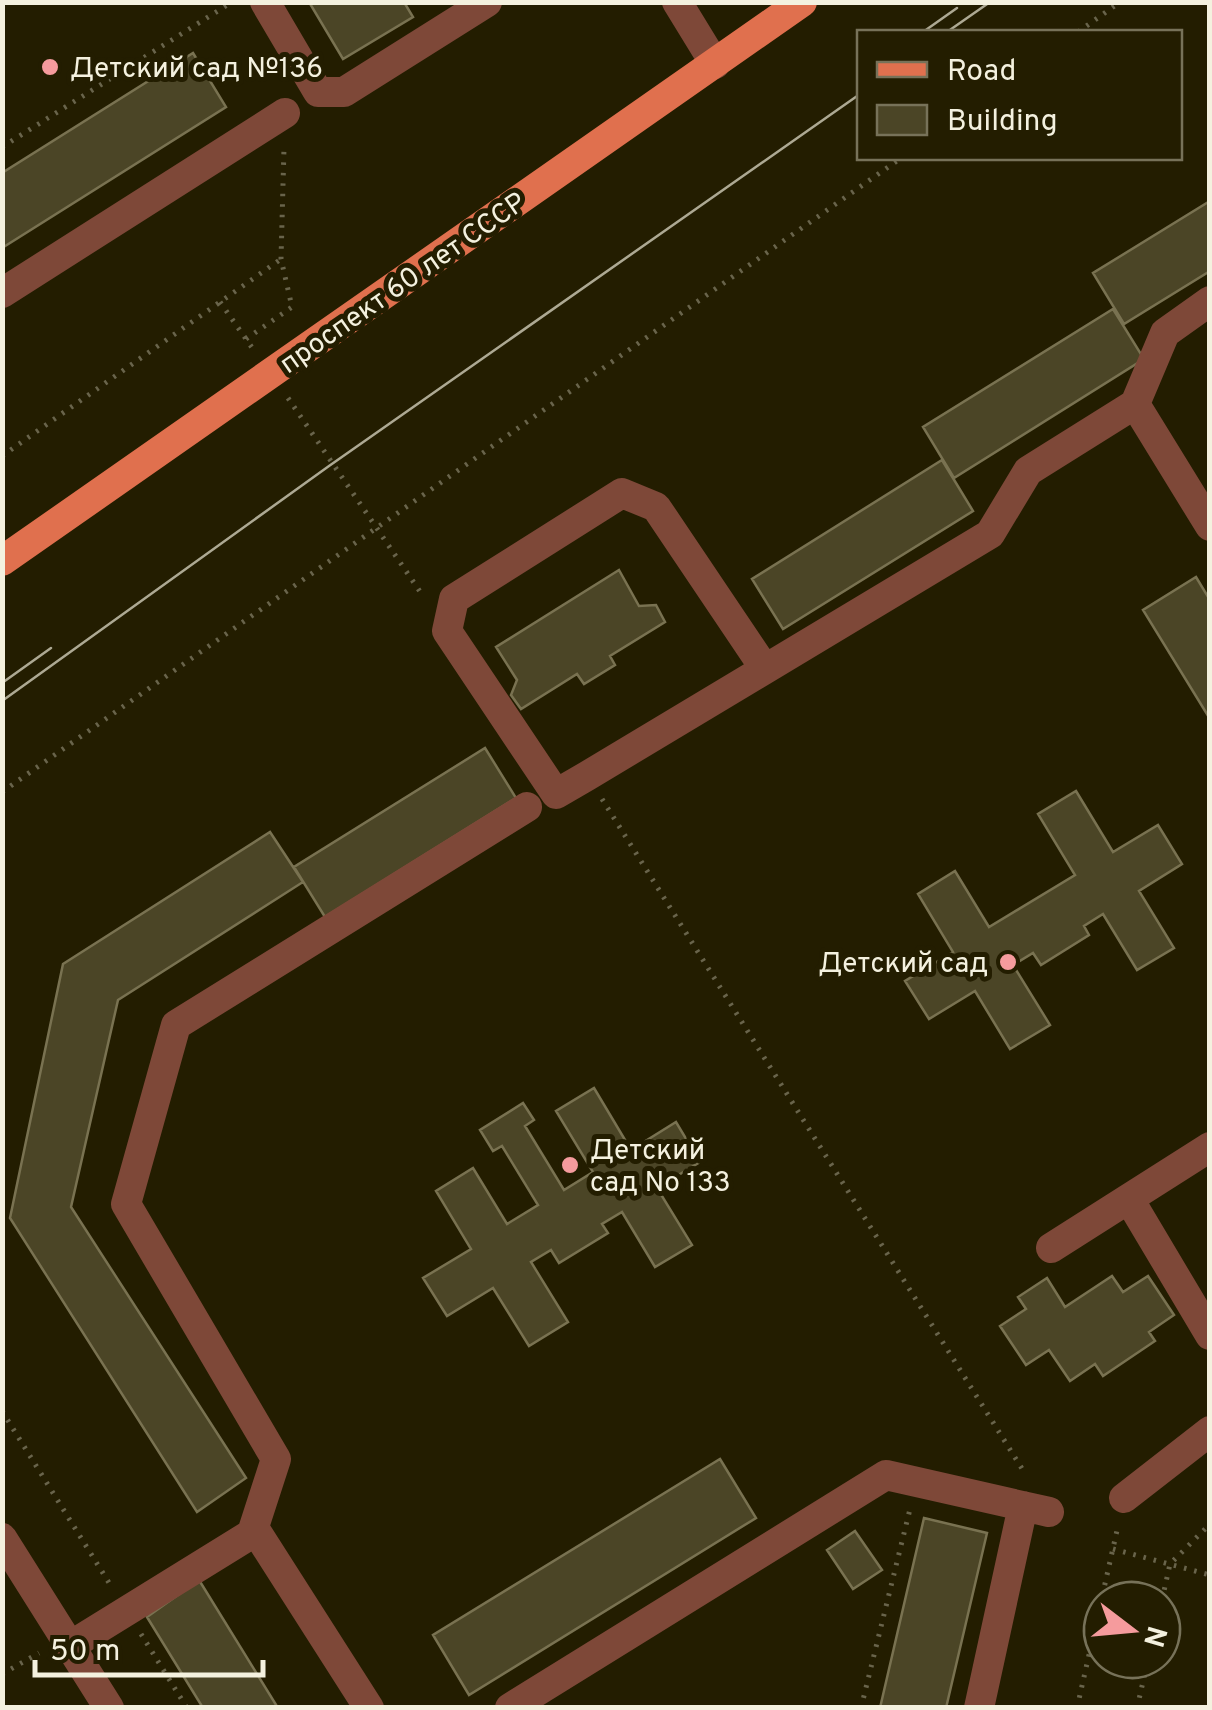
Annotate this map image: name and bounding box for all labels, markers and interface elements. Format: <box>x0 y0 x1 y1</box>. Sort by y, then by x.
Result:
legend <box>857 30 1182 160</box>
place label: Детский сад №136 <box>70 52 323 88</box>
text: Road <box>947 54 1016 91</box>
marker: Детский сад №136 <box>39 56 61 78</box>
text: Building <box>947 104 1058 141</box>
street label: проспект 60 лет СССР <box>273 186 534 383</box>
place label: Детский сад <box>818 947 988 983</box>
marker: Детский сад <box>997 951 1019 973</box>
place label: Детский сад No 133 <box>590 1134 731 1202</box>
marker: Детский сад No 133 <box>559 1154 581 1176</box>
north arrow <box>1082 1580 1182 1680</box>
scale bar <box>35 1615 262 1677</box>
text: N <box>1133 1621 1173 1651</box>
text: 50 m <box>50 1634 120 1671</box>

